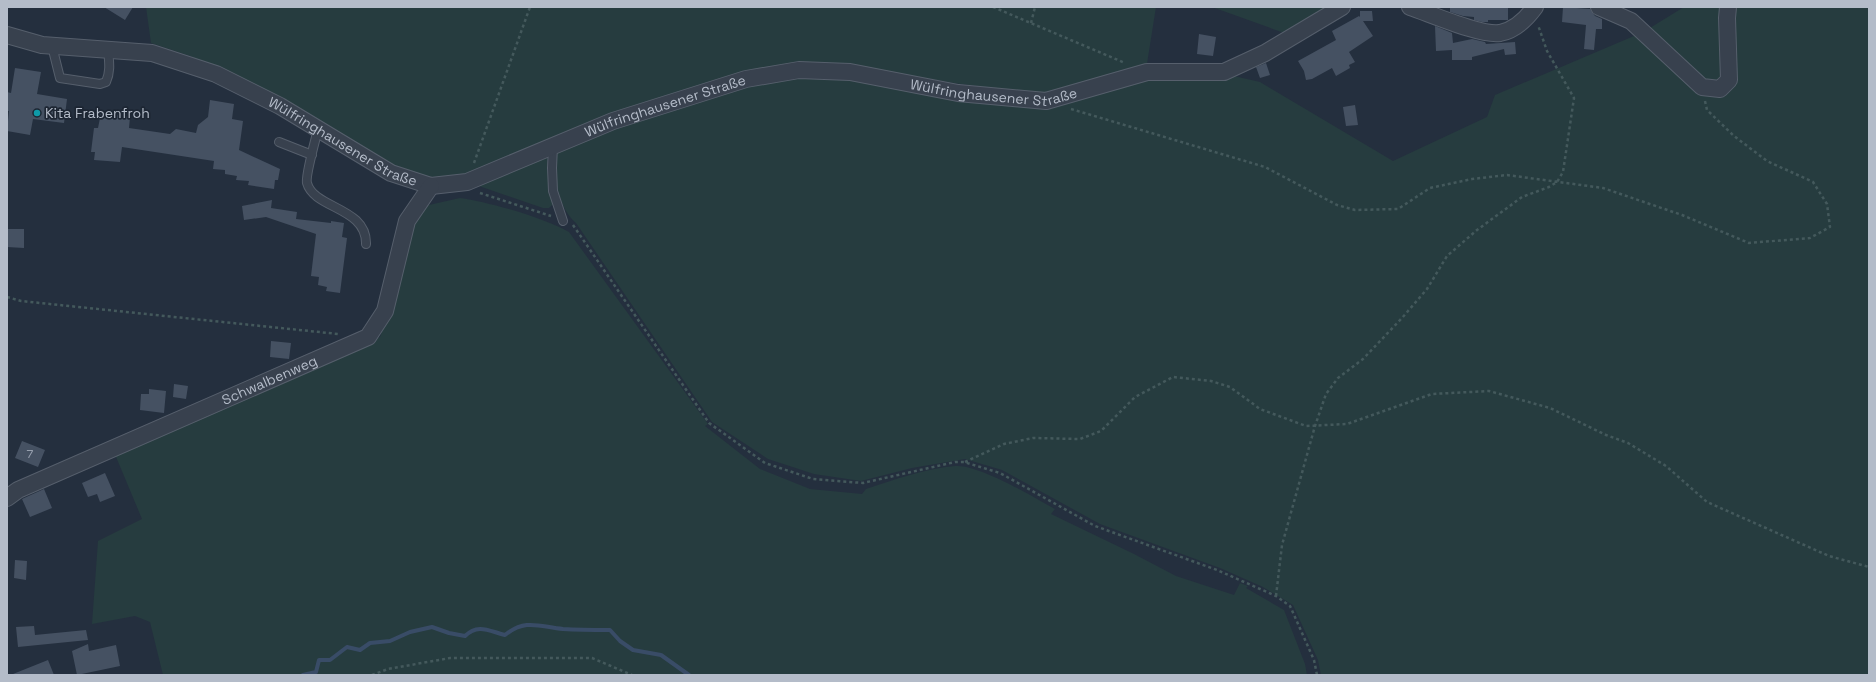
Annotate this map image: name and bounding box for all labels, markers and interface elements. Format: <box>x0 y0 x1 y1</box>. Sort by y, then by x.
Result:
street label: Wülfringhausener Straße <box>582 71 748 141</box>
street label: Wülfringhausener Straße <box>909 75 1079 110</box>
street label: Wülfringhausener Straße <box>265 93 419 190</box>
place label: Kita Frabenfroh <box>45 104 150 122</box>
marker: Kita Frabenfroh <box>32 108 42 118</box>
street label: Schwalbenweg <box>219 351 320 409</box>
house number: 7 <box>27 446 34 462</box>

